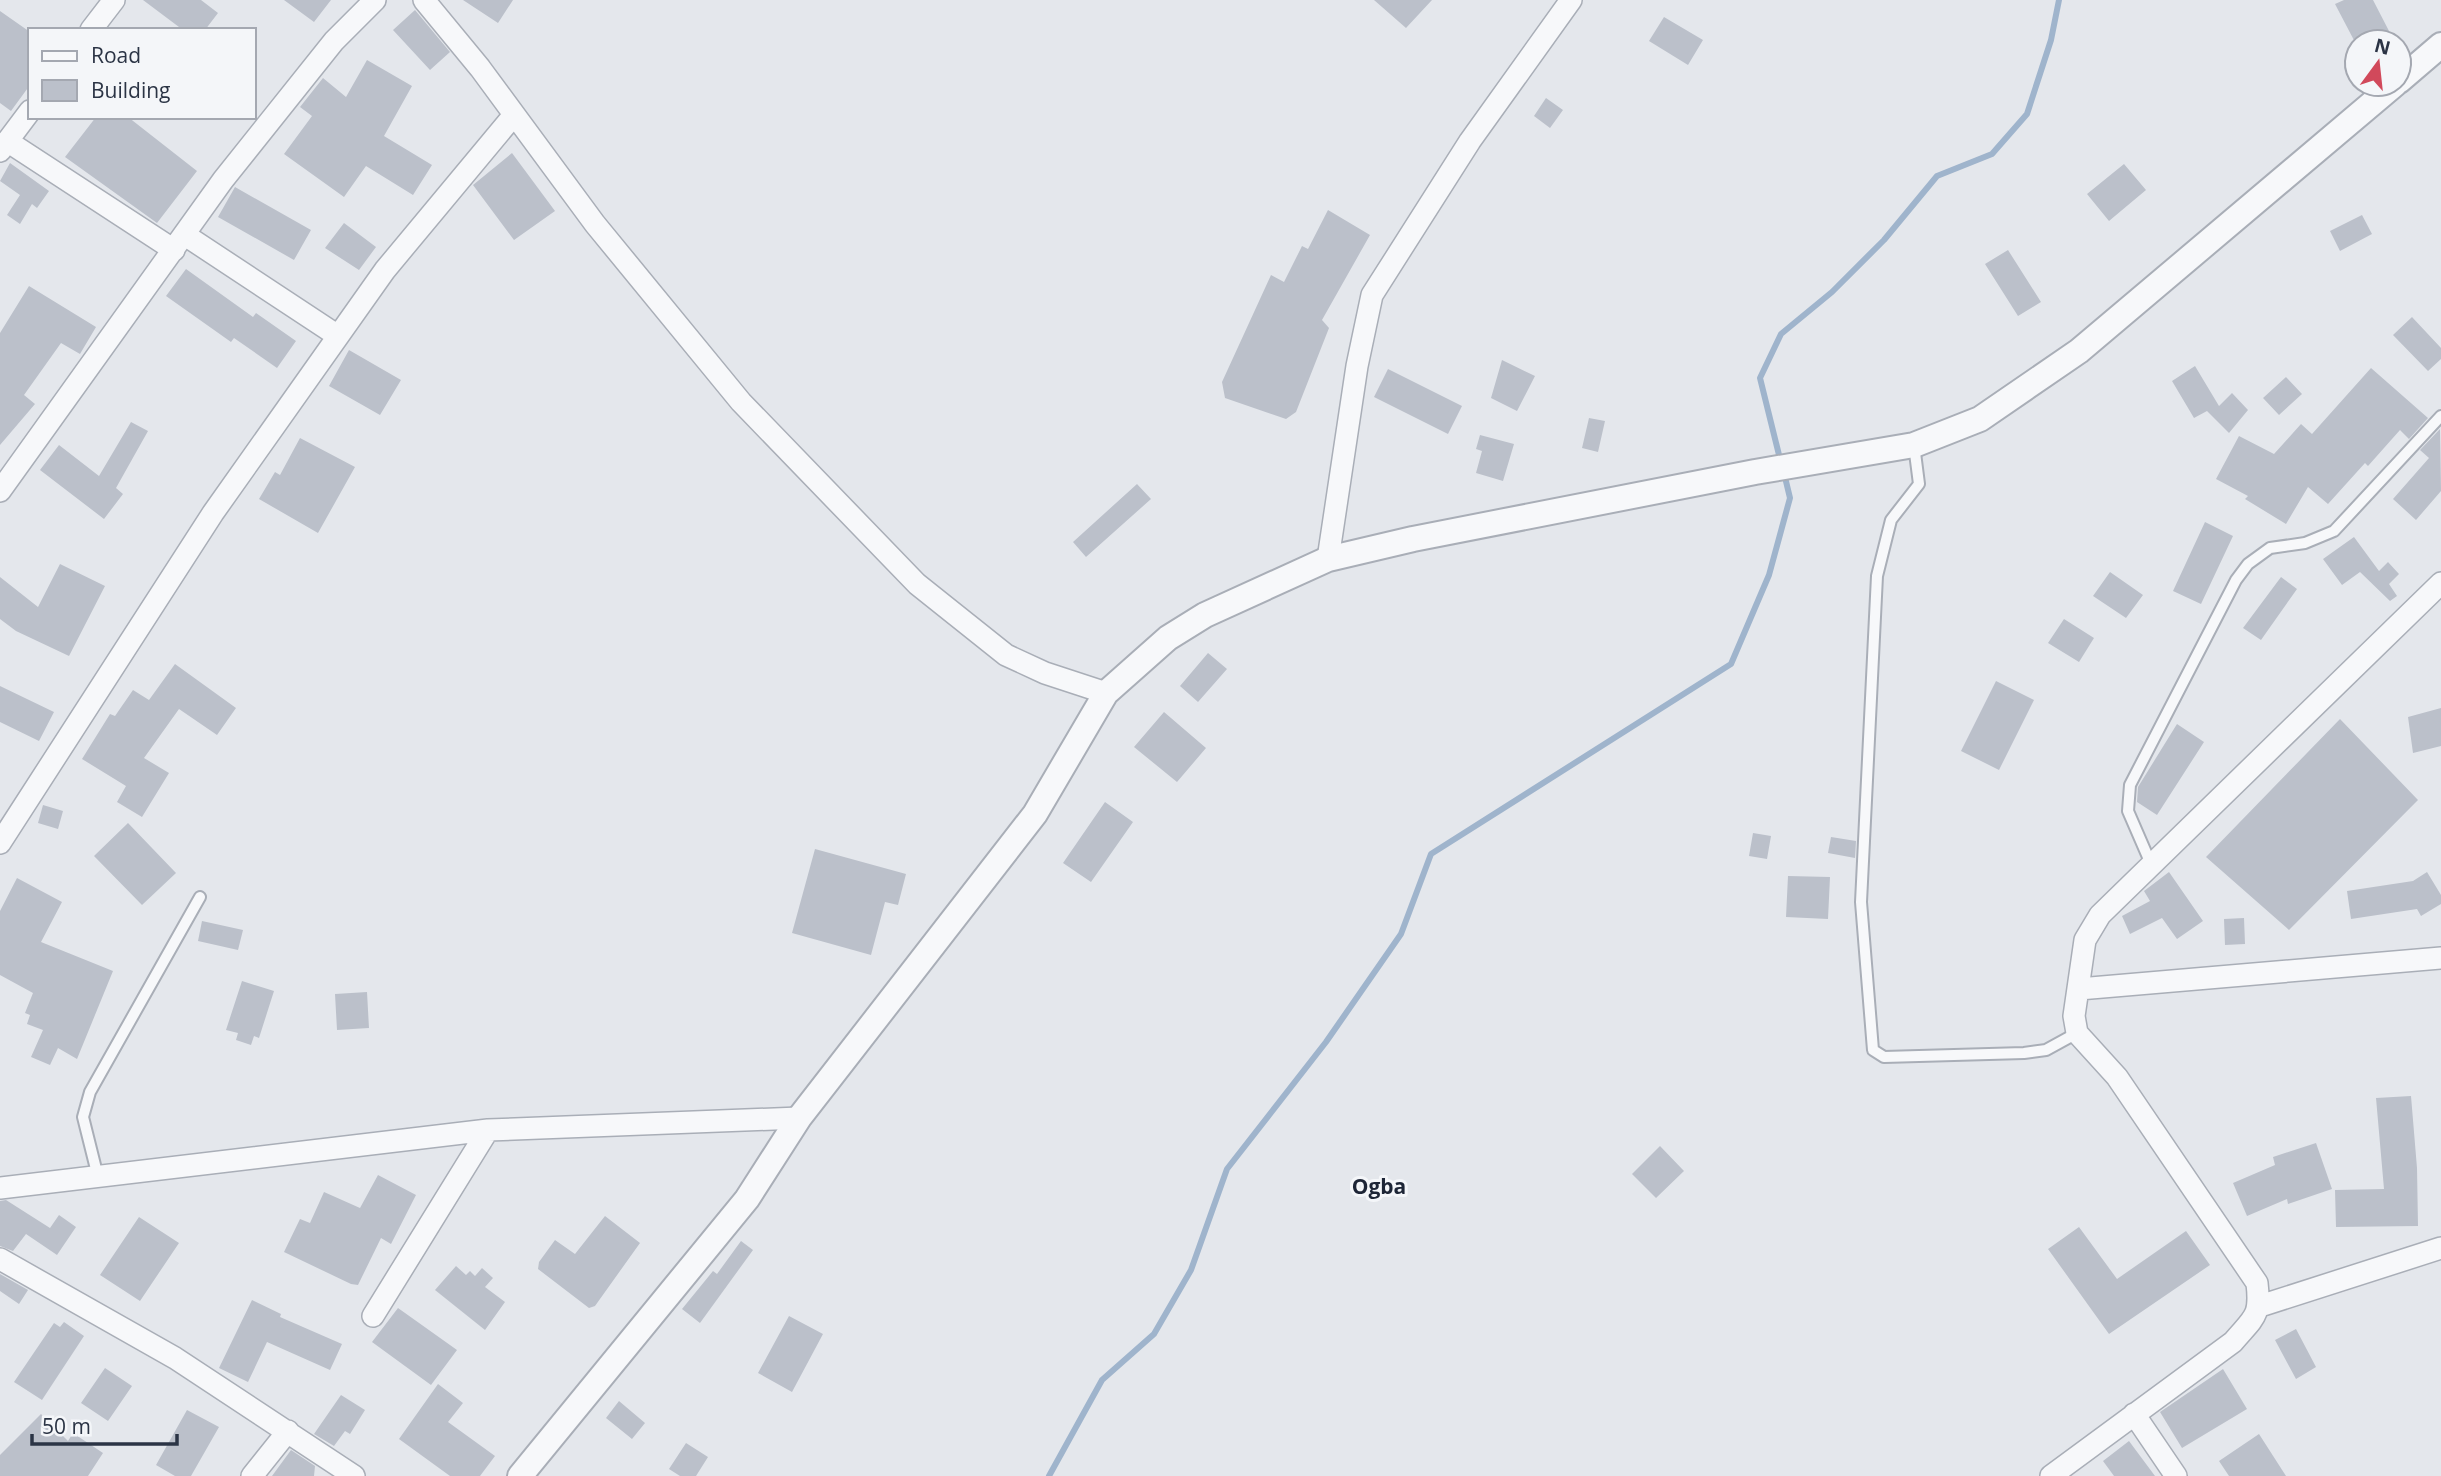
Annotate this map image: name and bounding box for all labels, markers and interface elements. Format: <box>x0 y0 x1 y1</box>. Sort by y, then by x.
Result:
legend <box>28 28 256 119</box>
north arrow <box>2343 28 2413 98</box>
text: N <box>2372 32 2393 61</box>
text: Road <box>91 41 141 69</box>
text: Building <box>91 76 170 104</box>
district label: Ogba <box>1352 1172 1406 1200</box>
scale bar <box>32 1402 177 1446</box>
text: 50 m <box>42 1412 91 1440</box>

